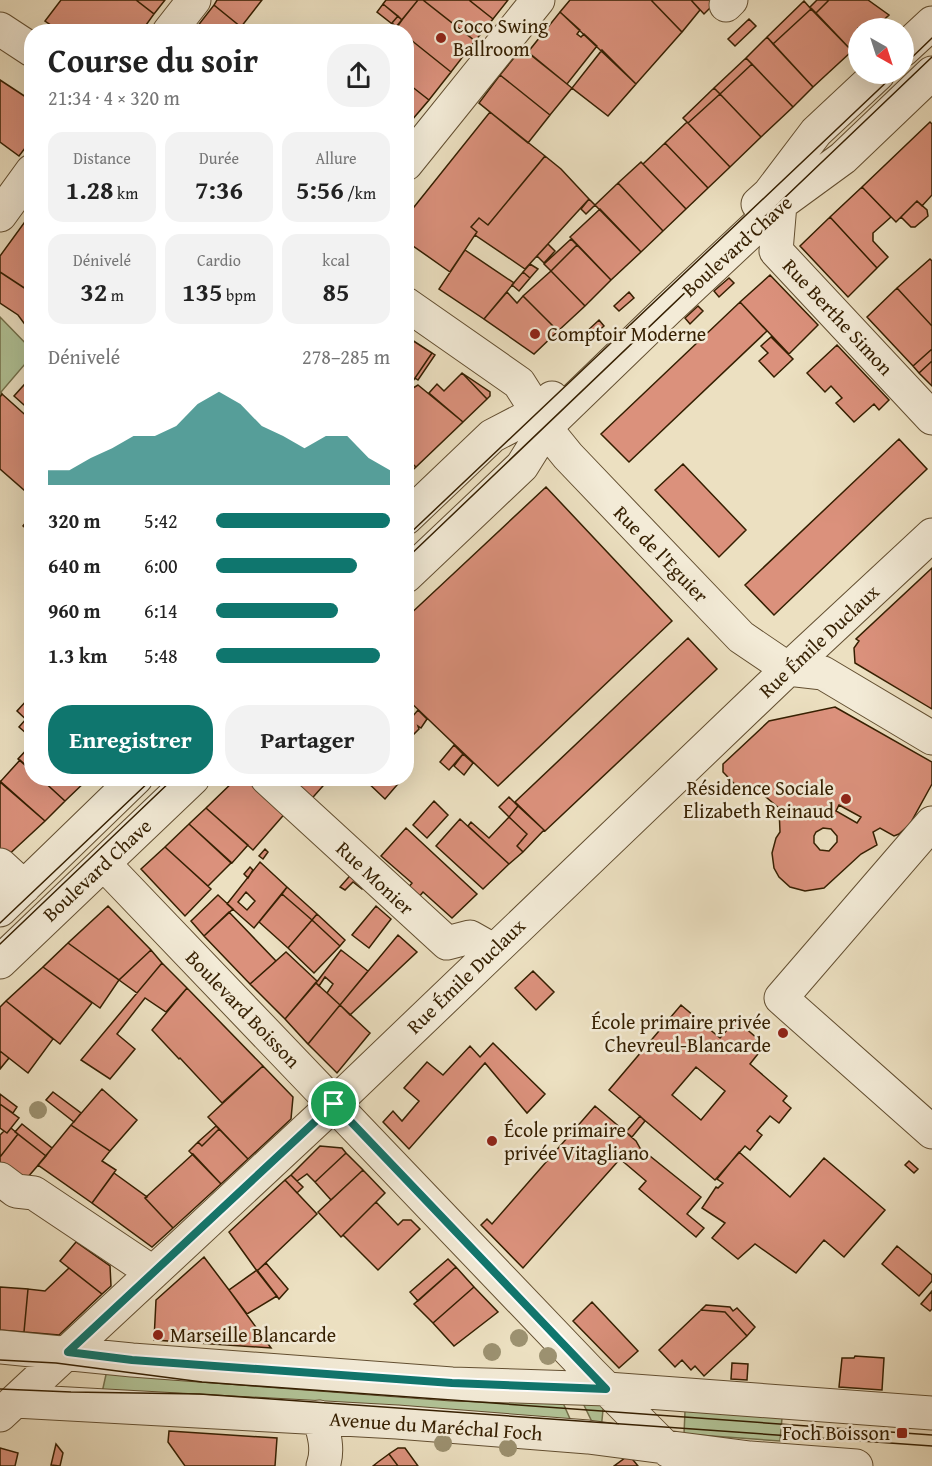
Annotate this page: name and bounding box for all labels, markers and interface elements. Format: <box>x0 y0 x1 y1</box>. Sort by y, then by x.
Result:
place label: Coco Swing Ballroom <box>453 11 548 63</box>
north arrow <box>848 18 914 84</box>
map controls <box>848 18 914 84</box>
marker: Coco Swing Ballroom <box>434 31 448 45</box>
text: Course du soir <box>48 36 258 84</box>
button: share <box>327 44 390 107</box>
text: 21:34 · 4 × 320 m <box>48 83 180 112</box>
text: Distance <box>73 146 131 170</box>
text: Durée <box>199 146 239 170</box>
text: Allure <box>315 146 357 170</box>
text: 1.28 <box>66 170 114 209</box>
text: 7:36 <box>195 170 243 209</box>
text: 5:56 <box>296 170 344 209</box>
text: km <box>114 181 138 205</box>
text: /km <box>344 181 376 205</box>
street label: Boulevard Chave <box>675 188 798 303</box>
text: Dénivelé <box>73 248 131 272</box>
text: Cardio <box>197 248 241 272</box>
text: kcal <box>322 248 350 272</box>
street label: Rue Berthe Simon <box>776 252 900 382</box>
text: 32 <box>80 272 107 311</box>
text: 135 <box>182 272 222 311</box>
text: 85 <box>323 272 349 311</box>
text: m <box>107 283 124 307</box>
text: bpm <box>222 283 256 307</box>
place label: Comptoir Moderne <box>547 319 706 348</box>
marker: Comptoir Moderne <box>528 327 542 341</box>
text: Dénivelé <box>48 342 120 371</box>
text: 278–285 m <box>302 342 390 371</box>
street label: Rue de l'Eguier <box>607 498 715 609</box>
text: 320 m <box>48 506 101 535</box>
text: 5:42 <box>144 506 178 535</box>
text: 640 m <box>48 551 101 580</box>
text: 6:00 <box>144 551 178 580</box>
street label: Rue Émile Duclaux <box>752 577 886 704</box>
text: 960 m <box>48 596 101 625</box>
text: 6:14 <box>144 596 178 625</box>
text: 1.3 km <box>48 641 107 670</box>
text: 5:48 <box>144 641 178 670</box>
button: Enregistrer <box>48 705 213 774</box>
button: Partager <box>225 705 390 774</box>
place label: Résidence Sociale Elizabeth Reinaud <box>683 773 834 825</box>
marker: Résidence Sociale Elizabeth Reinaud <box>839 792 853 806</box>
street label: Boulevard Chave <box>36 811 158 928</box>
street label: Rue Monier <box>330 834 421 921</box>
street label: Rue Émile Duclaux <box>400 911 532 1040</box>
street label: Boulevard Boisson <box>179 943 307 1074</box>
place label: École primaire privée Chevreul-Blancarde <box>591 1007 771 1059</box>
marker: École primaire privée Chevreul-Blancarde <box>776 1026 790 1040</box>
pin <box>308 1078 359 1129</box>
icon: arrive <box>317 1087 350 1120</box>
place label: École primaire privée Vitagliano <box>504 1115 649 1167</box>
marker: École primaire privée Vitagliano <box>485 1134 499 1148</box>
place label: Marseille Blancarde <box>170 1320 336 1349</box>
marker: Marseille Blancarde <box>151 1328 165 1342</box>
street label: Avenue du Maréchal Foch <box>329 1404 544 1447</box>
place label: Foch Boisson <box>782 1418 890 1447</box>
marker: Foch Boisson <box>895 1426 909 1440</box>

